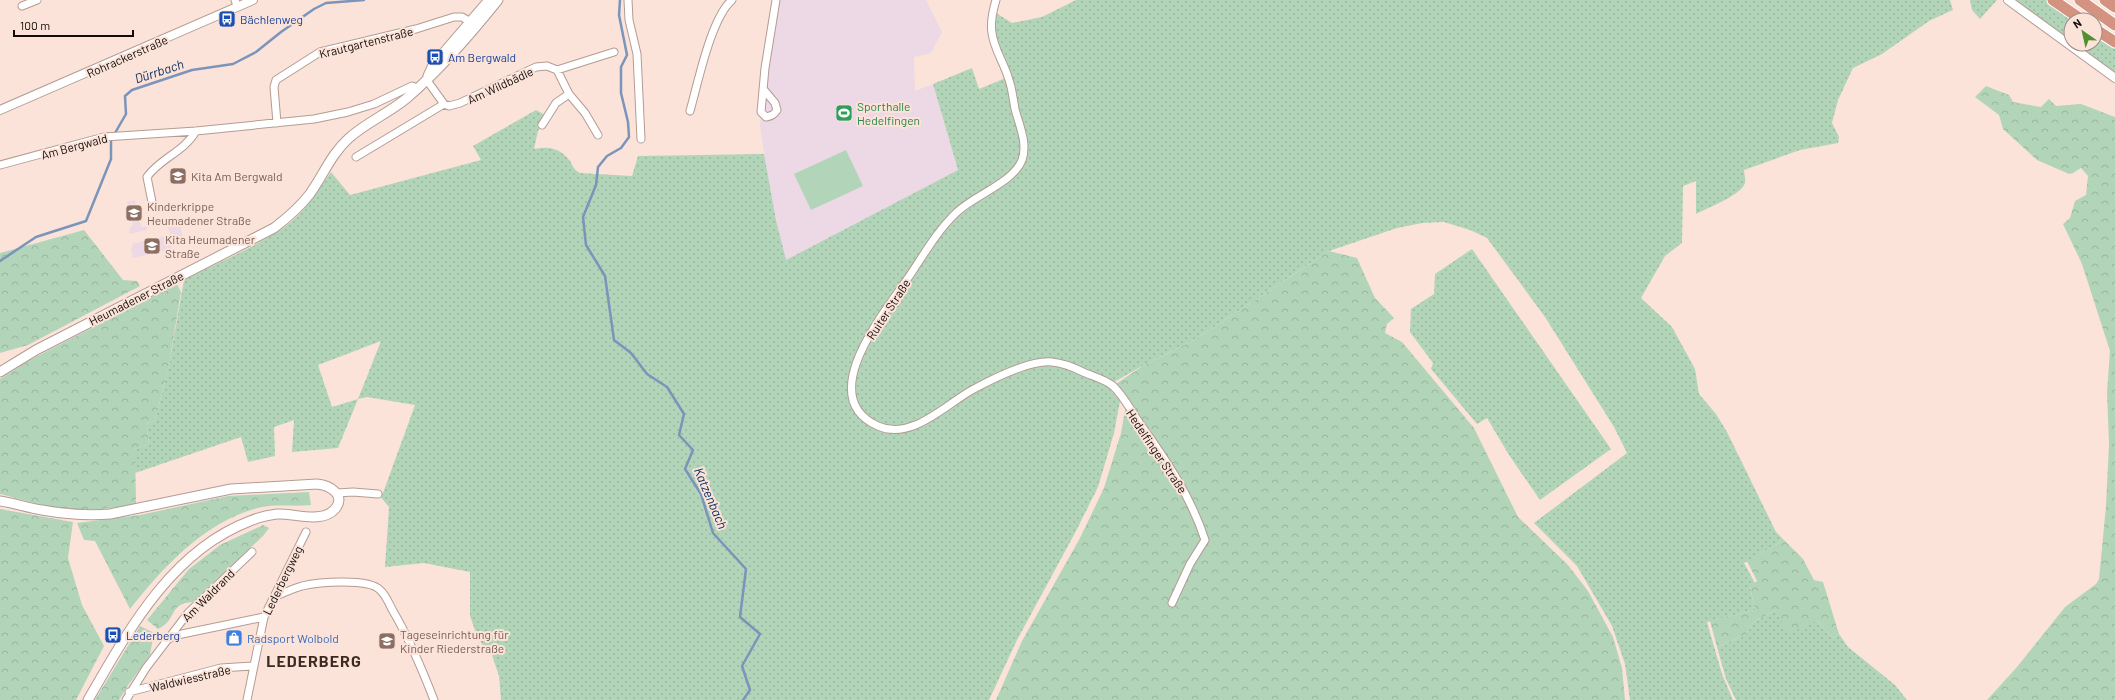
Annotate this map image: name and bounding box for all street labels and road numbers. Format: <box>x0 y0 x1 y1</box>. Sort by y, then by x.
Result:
street label: Krautgartenstraße <box>318 24 414 60</box>
street label: Rohrackerstraße <box>84 32 170 80</box>
street label: Am Wildbädle <box>465 64 535 106</box>
street label: Am Bergwald <box>39 130 109 162</box>
street label: Heumadener Straße <box>86 268 186 328</box>
street label: Ruiter Straße <box>863 276 913 342</box>
street label: Hedelfinger Straße <box>1124 406 1190 496</box>
street label: Lederbergweg <box>259 543 305 617</box>
street label: Am Waldrand <box>179 566 237 624</box>
street label: Waldwiesstraße <box>148 662 232 694</box>

